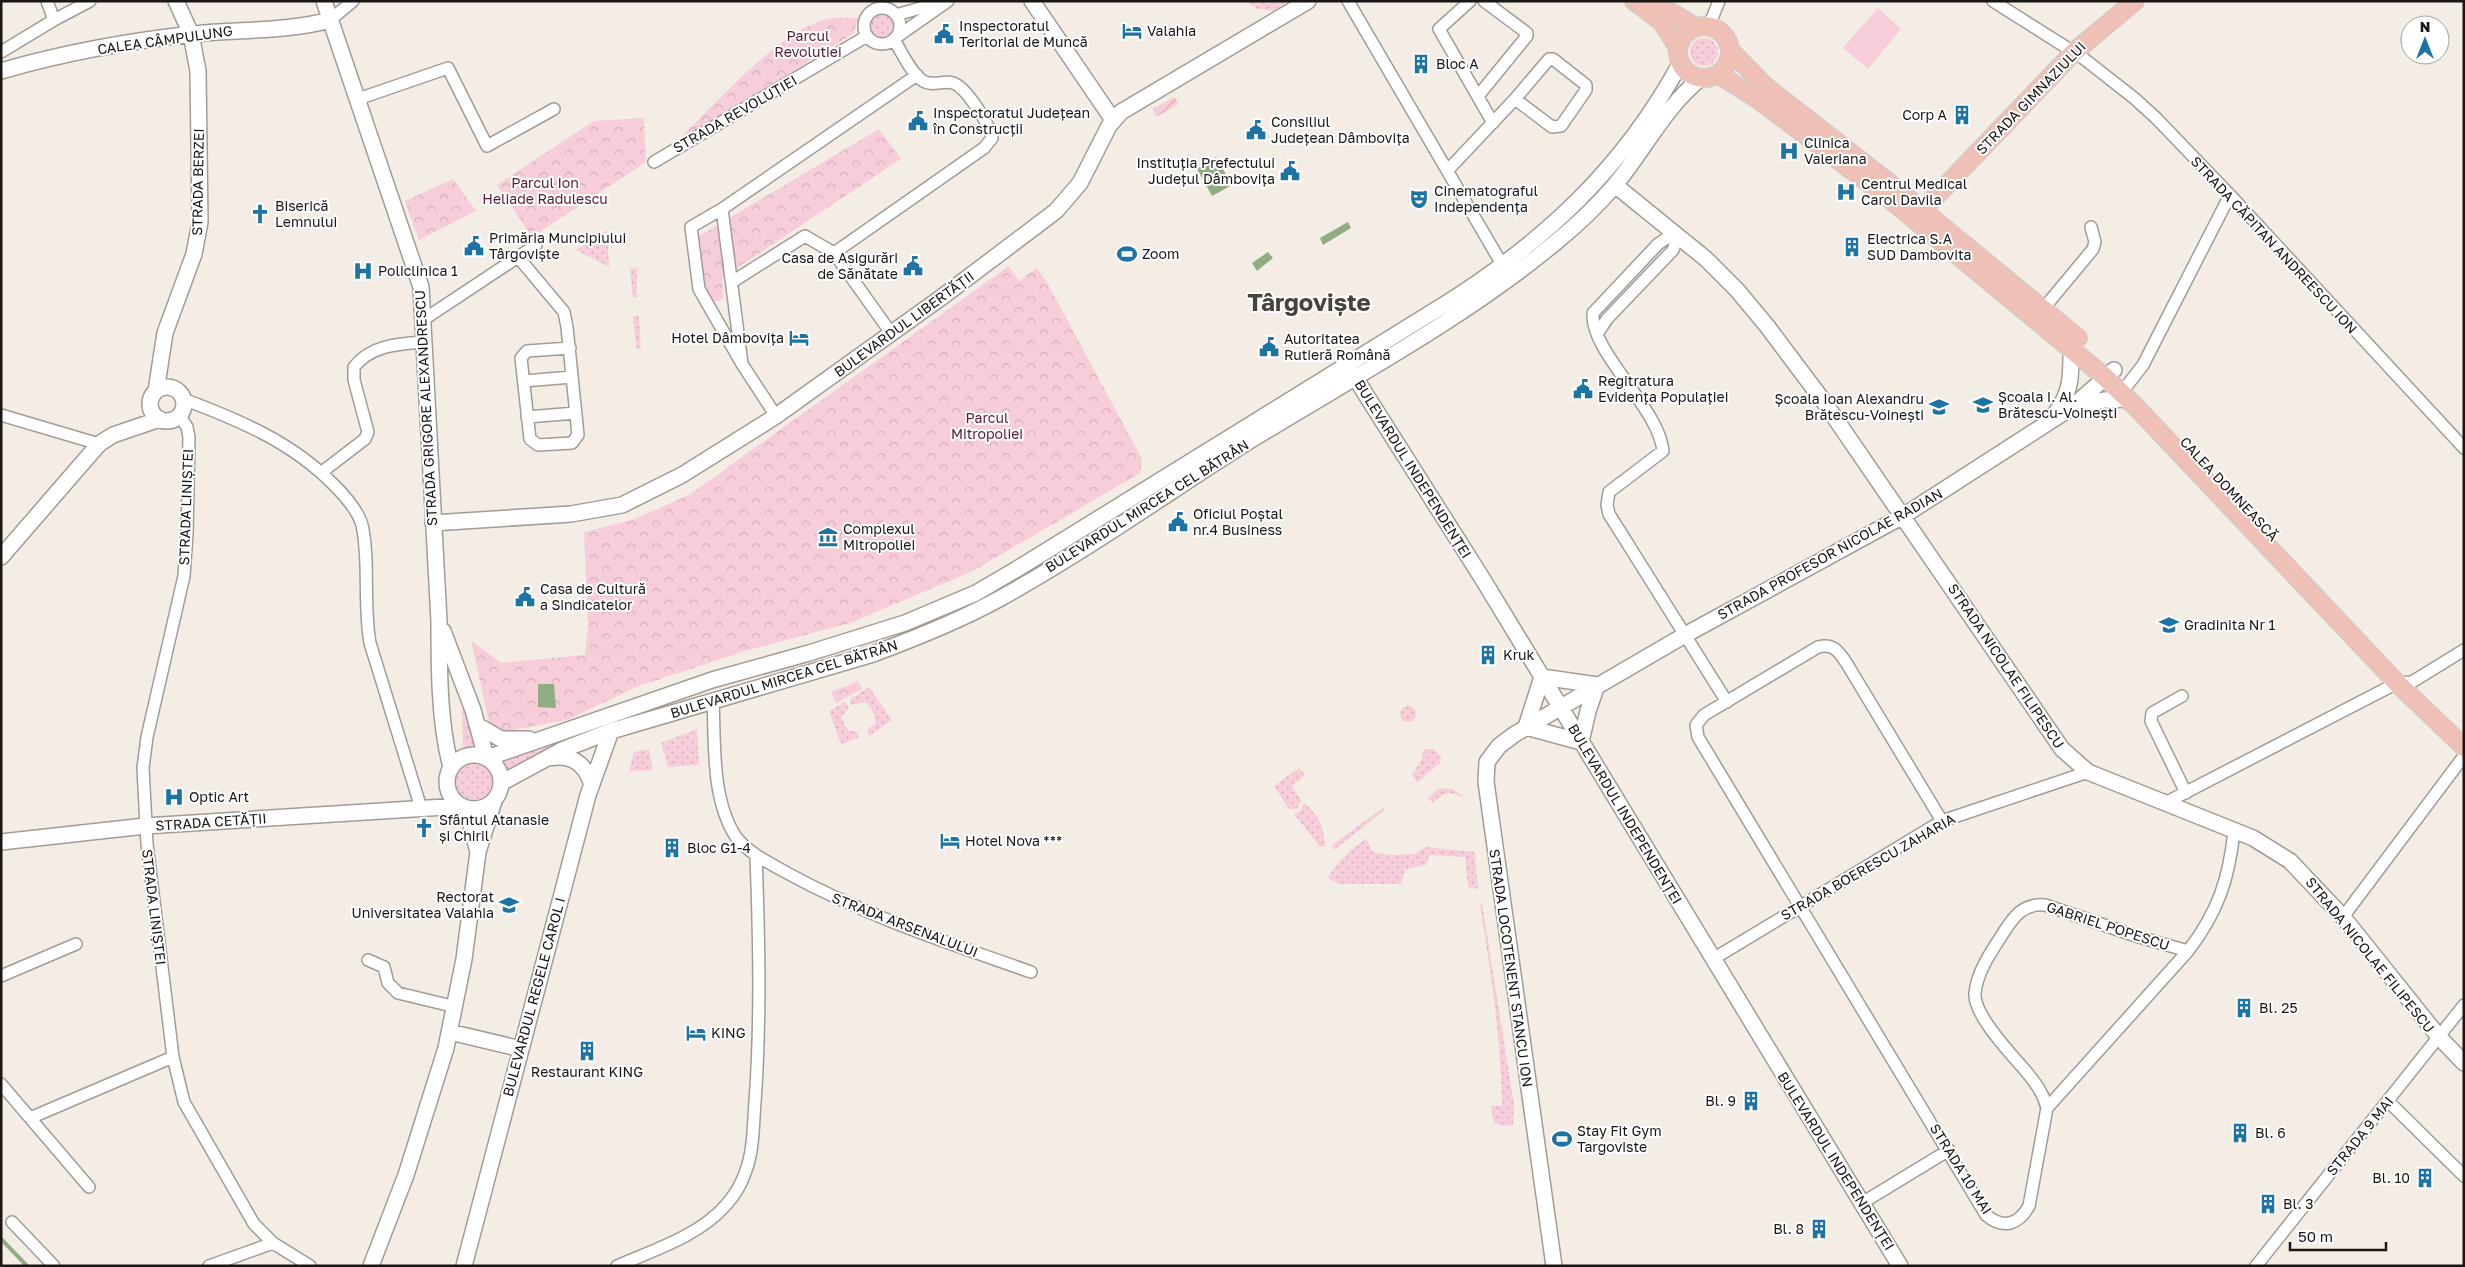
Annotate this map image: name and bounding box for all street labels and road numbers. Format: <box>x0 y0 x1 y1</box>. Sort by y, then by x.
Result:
street label: CALEA CÂMPULUNG <box>96 22 234 57</box>
street label: STRADA GIMNAZIULUI <box>1972 38 2089 158</box>
street label: STRADA REVOLUȚIEI <box>670 71 800 157</box>
street label: STRADA BERZEI <box>188 128 207 236</box>
street label: STRADA CĂPITAN ANDREESCU ION <box>2188 153 2361 337</box>
street label: BULEVARDUL LIBERTĂȚII <box>830 267 978 381</box>
street label: STRADA GRIGORE ALEXANDRESCU <box>411 290 440 526</box>
street label: BULEVARDUL INDEPENDENȚEI <box>1350 376 1476 562</box>
street label: CALEA DOMNEASCĂ <box>2177 433 2282 545</box>
street label: BULEVARDUL MIRCEA CEL BĂTRÂN <box>1042 436 1252 576</box>
street label: STRADA LINIȘTEI <box>175 448 196 566</box>
street label: STRADA PROFESOR NICOLAE RADIAN <box>1714 484 1945 623</box>
street label: STRADA NICOLAE FILIPESCU <box>1945 580 2068 751</box>
street label: BULEVARDUL MIRCEA CEL BĂTRÂN <box>668 636 900 721</box>
street label: BULEVARDUL INDEPENDENȚEI <box>1564 721 1686 907</box>
street label: STRADA CETĂȚII <box>155 809 267 835</box>
street label: STRADA BOERESCU ZAHARIA <box>1778 809 1958 924</box>
street label: STRADA LINIȘTEI <box>139 848 170 966</box>
street label: STRADA LOCOTENENT STANCU ION <box>1486 848 1537 1088</box>
street label: STRADA NICOLAE FILIPESCU <box>2302 874 2438 1036</box>
street label: STRADA ARSENALULUI <box>830 889 981 960</box>
street label: BULEVARDUL REGELE CAROL I <box>499 895 568 1098</box>
street label: GABRIEL POPESCU <box>2045 898 2172 953</box>
street label: BULEVARDUL INDEPENDENȚEI <box>1773 1068 1899 1254</box>
street label: STRADA 9 MAI <box>2323 1093 2397 1179</box>
street label: STRADA 10 MAI <box>1927 1120 1996 1217</box>

